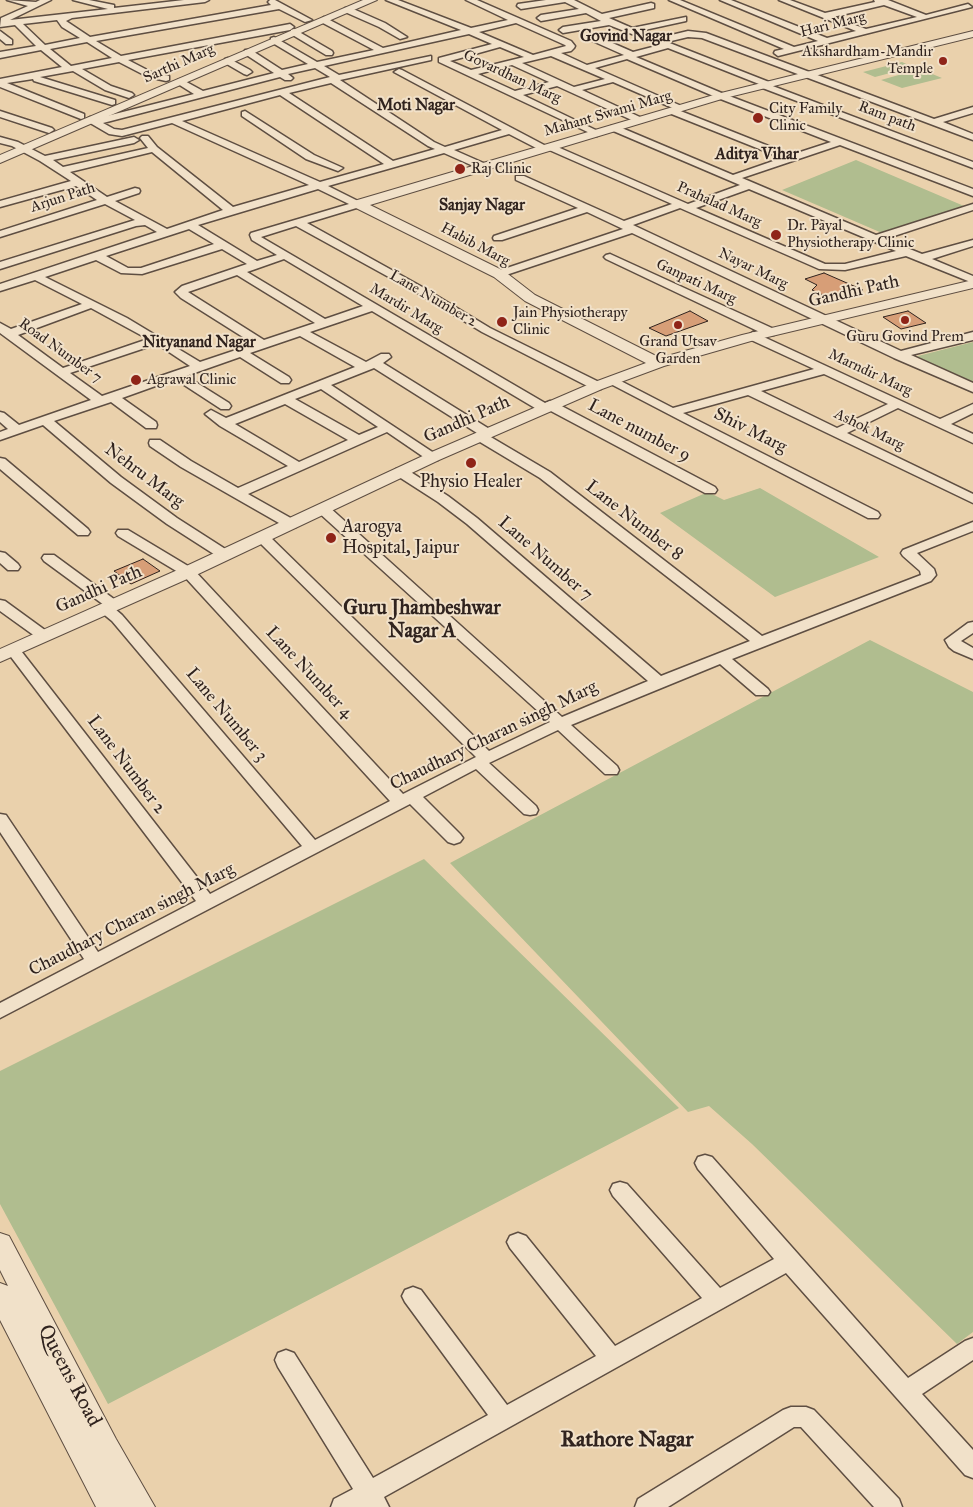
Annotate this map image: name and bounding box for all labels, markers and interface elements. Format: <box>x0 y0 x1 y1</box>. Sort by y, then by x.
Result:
street label: Hari Marg <box>798 8 868 42</box>
district label: Govind Nagar <box>580 27 672 47</box>
street label: Sarthi Marg <box>141 40 217 88</box>
place label: Akshardham-Mandir Temple <box>802 43 933 78</box>
street label: Govardhan Marg <box>460 47 564 107</box>
marker: Akshardham-Mandir Temple <box>937 55 949 67</box>
street label: Mahant Swami Marg <box>542 87 674 141</box>
district label: Moti Nagar <box>377 96 455 116</box>
street label: Ram path <box>856 98 918 136</box>
place label: City Family Clinic <box>769 100 842 135</box>
marker: City Family Clinic <box>751 111 765 125</box>
district label: Aditya Vihar <box>715 145 799 165</box>
place label: Raj Clinic <box>471 160 532 178</box>
marker: Raj Clinic <box>453 162 467 176</box>
street label: Prahalad Marg <box>674 178 764 232</box>
street label: Arjun Path <box>28 179 98 217</box>
district label: Sanjay Nagar <box>439 196 525 216</box>
place label: Dr. Payal Physiotherapy Clinic <box>787 217 914 252</box>
street label: Habib Marg <box>437 219 513 271</box>
marker: Dr. Payal Physiotherapy Clinic <box>769 228 783 242</box>
street label: Nayar Marg <box>715 244 791 294</box>
street label: Ganpati Marg <box>653 256 739 308</box>
street label: Lane Number 2 <box>386 267 480 331</box>
street label: Gandhi Path <box>807 271 901 313</box>
street label: Mardir Marg <box>366 280 446 338</box>
place label: Jain Physiotherapy Clinic <box>513 304 628 339</box>
marker: Guru Govind Prem <box>899 314 911 326</box>
street label: Road Number 7 <box>15 315 105 387</box>
marker: Jain Physiotherapy Clinic <box>495 315 509 329</box>
marker: Grand Utsav Garden <box>672 319 684 331</box>
place label: Guru Govind Prem <box>846 328 964 346</box>
district label: Nityanand Nagar <box>142 333 256 353</box>
place label: Grand Utsav Garden <box>639 333 717 368</box>
street label: Marndir Marg <box>825 346 915 400</box>
place label: Agrawal Clinic <box>147 371 236 389</box>
marker: Agrawal Clinic <box>129 373 143 387</box>
street label: Gandhi Path <box>420 391 514 449</box>
street label: Lane number 9 <box>584 395 694 467</box>
street label: Shiv Marg <box>710 403 790 459</box>
street label: Ashok Marg <box>831 405 907 455</box>
street label: Nehru Marg <box>100 439 188 513</box>
marker: Physio Healer <box>464 456 478 470</box>
place label: Physio Healer <box>420 472 522 494</box>
street label: Lane Number 8 <box>581 476 687 566</box>
street label: Lane Number 7 <box>493 512 597 606</box>
place label: Aarogya Hospital, Jaipur <box>342 517 459 560</box>
marker: Aarogya Hospital, Jaipur <box>324 531 338 545</box>
street label: Gandhi Path <box>52 561 146 619</box>
district label: Guru Jhambeshwar Nagar A <box>343 597 501 644</box>
street label: Lane Number 4 <box>261 622 357 724</box>
street label: Lane Number 3 <box>181 664 271 766</box>
street label: Chaudhary Charan singh Marg <box>387 676 601 796</box>
street label: Lane Number 2 <box>82 712 170 818</box>
street label: Chaudhary Charan singh Marg <box>26 859 238 981</box>
street label: Queens Road <box>32 1321 106 1431</box>
district label: Rathore Nagar <box>560 1428 694 1454</box>

